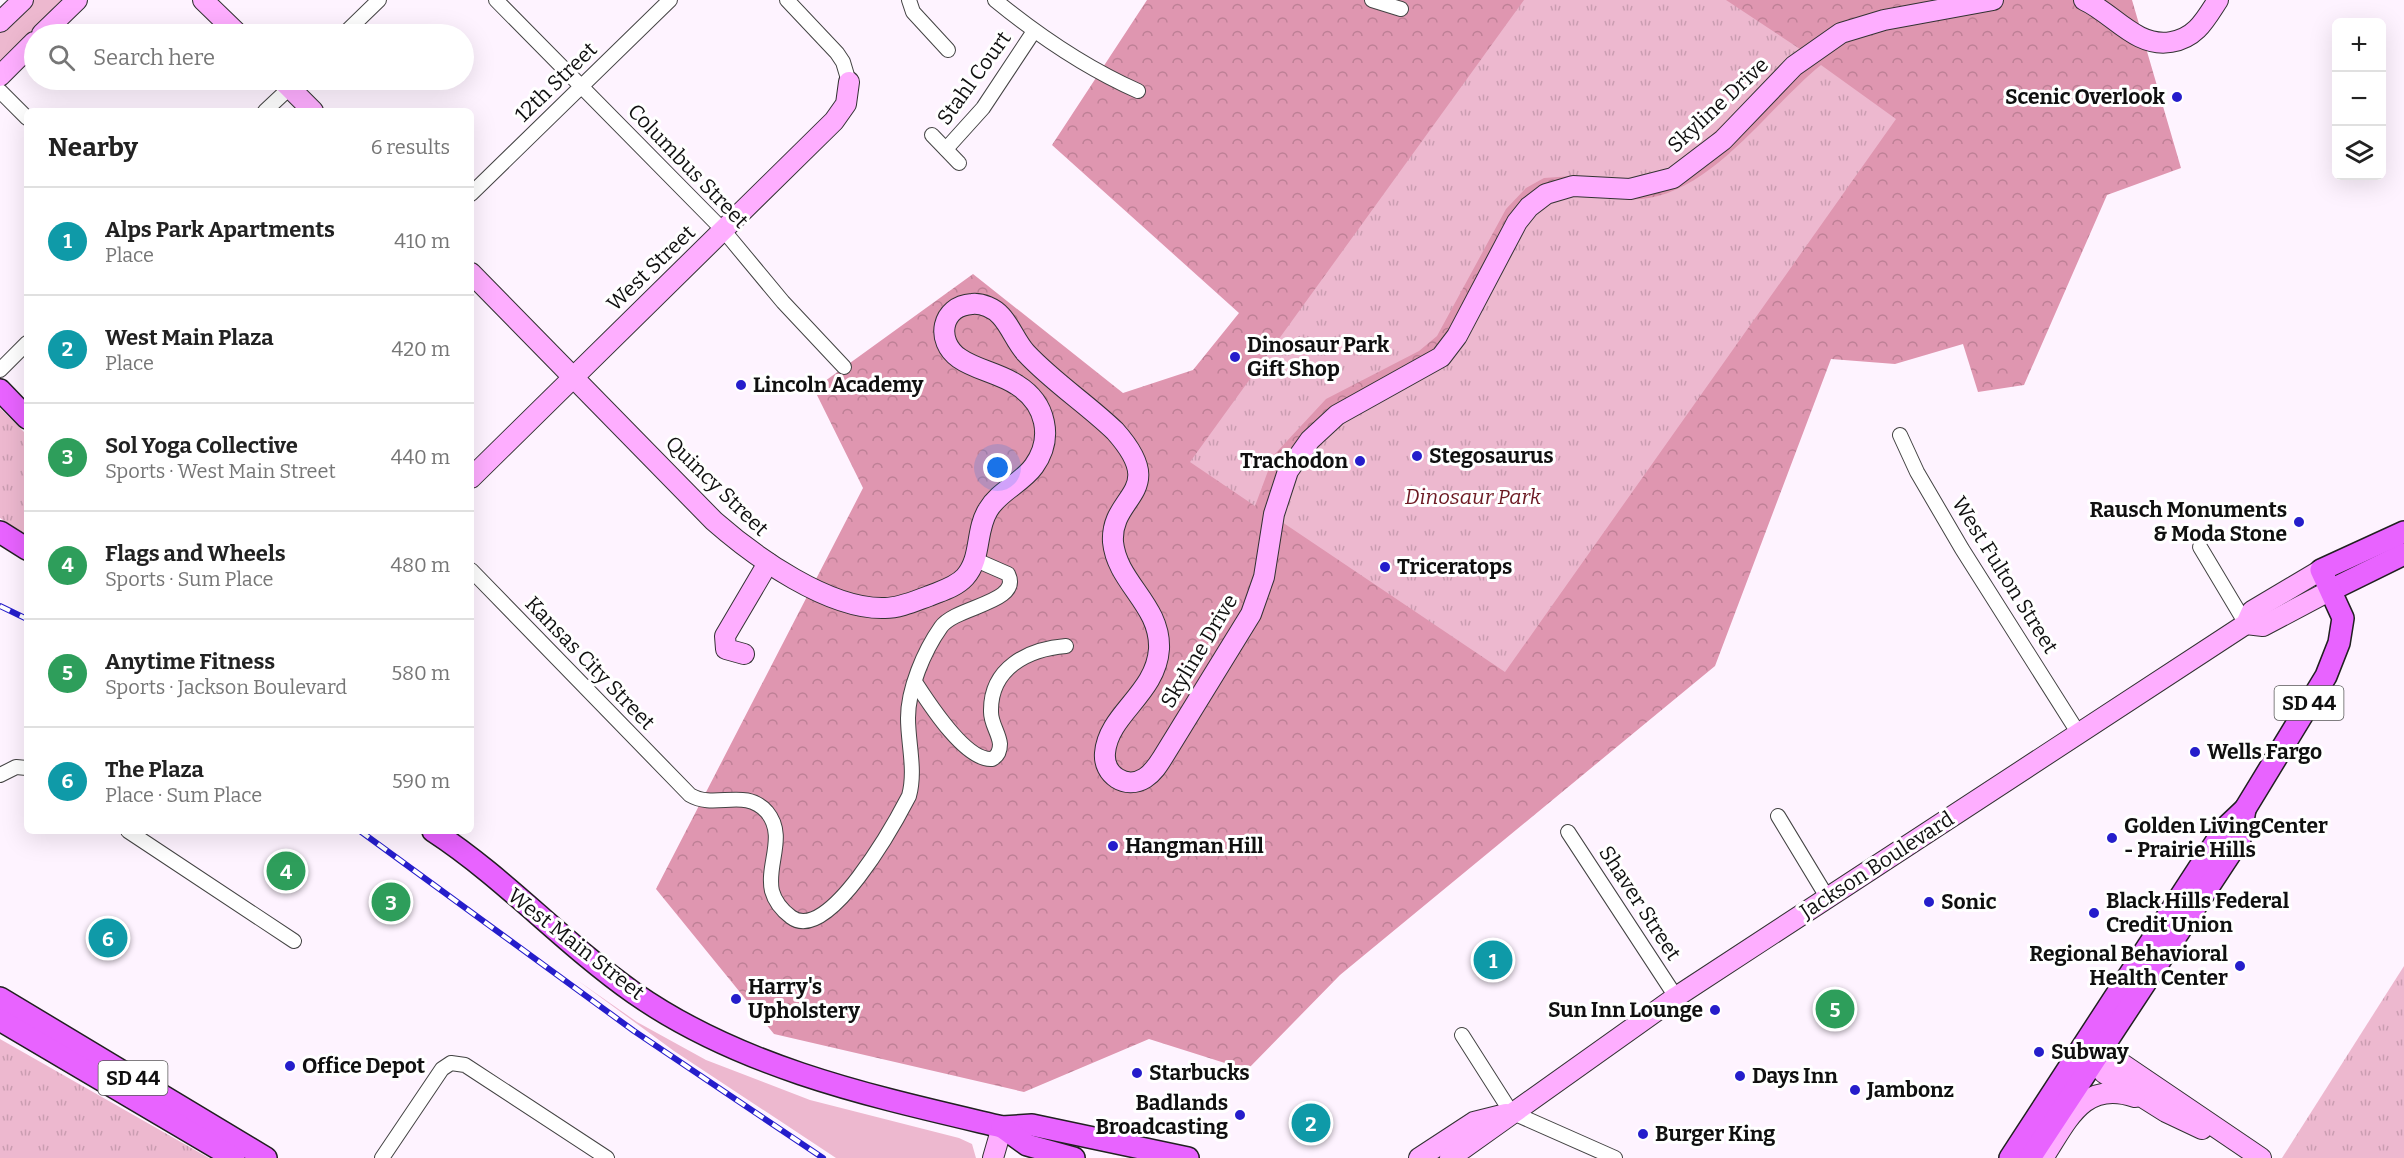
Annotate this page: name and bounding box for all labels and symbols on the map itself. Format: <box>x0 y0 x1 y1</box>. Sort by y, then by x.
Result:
street label: Stahl Court <box>931 26 1017 130</box>
street label: 12th Street <box>510 36 603 127</box>
street label: Skyline Drive <box>1662 52 1774 158</box>
place label: Scenic Overlook <box>2005 84 2166 110</box>
marker: Scenic Overlook <box>2170 90 2184 104</box>
street label: Columbus Street <box>622 98 754 234</box>
street label: West Street <box>601 219 701 316</box>
place label: Dinosaur Park Gift Shop <box>1247 332 1390 382</box>
marker: Dinosaur Park Gift Shop <box>1228 350 1242 364</box>
place label: Lincoln Academy <box>753 372 924 398</box>
marker: Lincoln Academy <box>734 378 748 392</box>
street label: Quincy Street <box>660 430 774 542</box>
place label: Stegosaurus <box>1429 443 1554 469</box>
place label: Trachodon <box>1240 448 1348 474</box>
marker: Stegosaurus <box>1410 449 1424 463</box>
your location <box>983 453 1012 482</box>
marker: Trachodon <box>1353 454 1367 468</box>
park label: Dinosaur Park <box>1405 484 1542 510</box>
street label: West Fulton Street <box>1946 492 2064 659</box>
place label: Rausch Monuments & Moda Stone <box>2089 497 2287 547</box>
marker: Rausch Monuments & Moda Stone <box>2292 515 2306 529</box>
place label: Triceratops <box>1397 554 1512 580</box>
marker: Triceratops <box>1378 560 1392 574</box>
street label: Skyline Drive <box>1155 589 1243 713</box>
street label: Kansas City Street <box>520 591 661 736</box>
road number: SD 44 <box>2274 686 2344 720</box>
place label: Wells Fargo <box>2207 739 2322 765</box>
marker: Wells Fargo <box>2188 745 2202 759</box>
street label: Jackson Boulevard <box>1794 806 1959 925</box>
place label: Golden LivingCenter - Prairie Hills <box>2124 813 2328 863</box>
marker: Golden LivingCenter - Prairie Hills <box>2105 831 2119 845</box>
place label: Hangman Hill <box>1125 833 1264 859</box>
marker: Hangman Hill <box>1106 839 1120 853</box>
street label: Shaver Street <box>1593 841 1687 966</box>
pin: 4 <box>266 848 306 894</box>
pin: 3 <box>372 880 410 924</box>
street label: West Main Street <box>503 883 650 1006</box>
place label: Black Hills Federal Credit Union <box>2106 888 2290 938</box>
place label: Sonic <box>1941 889 1997 915</box>
marker: Sonic <box>1922 895 1936 909</box>
marker: Black Hills Federal Credit Union <box>2087 906 2101 920</box>
pin: 6 <box>88 916 128 960</box>
pin: 1 <box>1474 938 1512 982</box>
place label: Regional Behavioral Health Center <box>2029 941 2228 991</box>
marker: Regional Behavioral Health Center <box>2233 959 2247 973</box>
place label: Harry's Upholstery <box>748 974 860 1024</box>
pin: 5 <box>1816 986 1854 1032</box>
marker: Harry's Upholstery <box>729 992 743 1006</box>
place label: Sun Inn Lounge <box>1548 997 1703 1023</box>
marker: Sun Inn Lounge <box>1708 1003 1722 1017</box>
place label: Subway <box>2051 1039 2129 1065</box>
marker: Subway <box>2032 1045 2046 1059</box>
place label: Office Depot <box>302 1053 426 1079</box>
marker: Office Depot <box>283 1059 297 1073</box>
place label: Starbucks <box>1149 1060 1250 1086</box>
road number: SD 44 <box>98 1061 168 1095</box>
place label: Days Inn <box>1752 1063 1838 1089</box>
marker: Starbucks <box>1130 1066 1144 1080</box>
marker: Days Inn <box>1733 1069 1747 1083</box>
place label: Jambonz <box>1866 1077 1954 1103</box>
marker: Jambonz <box>1848 1083 1862 1097</box>
place label: Badlands Broadcasting <box>1095 1090 1228 1140</box>
pin: 2 <box>1292 1100 1330 1146</box>
marker: Badlands Broadcasting <box>1233 1108 1247 1122</box>
place label: Burger King <box>1655 1121 1775 1147</box>
marker: Burger King <box>1636 1127 1650 1141</box>

